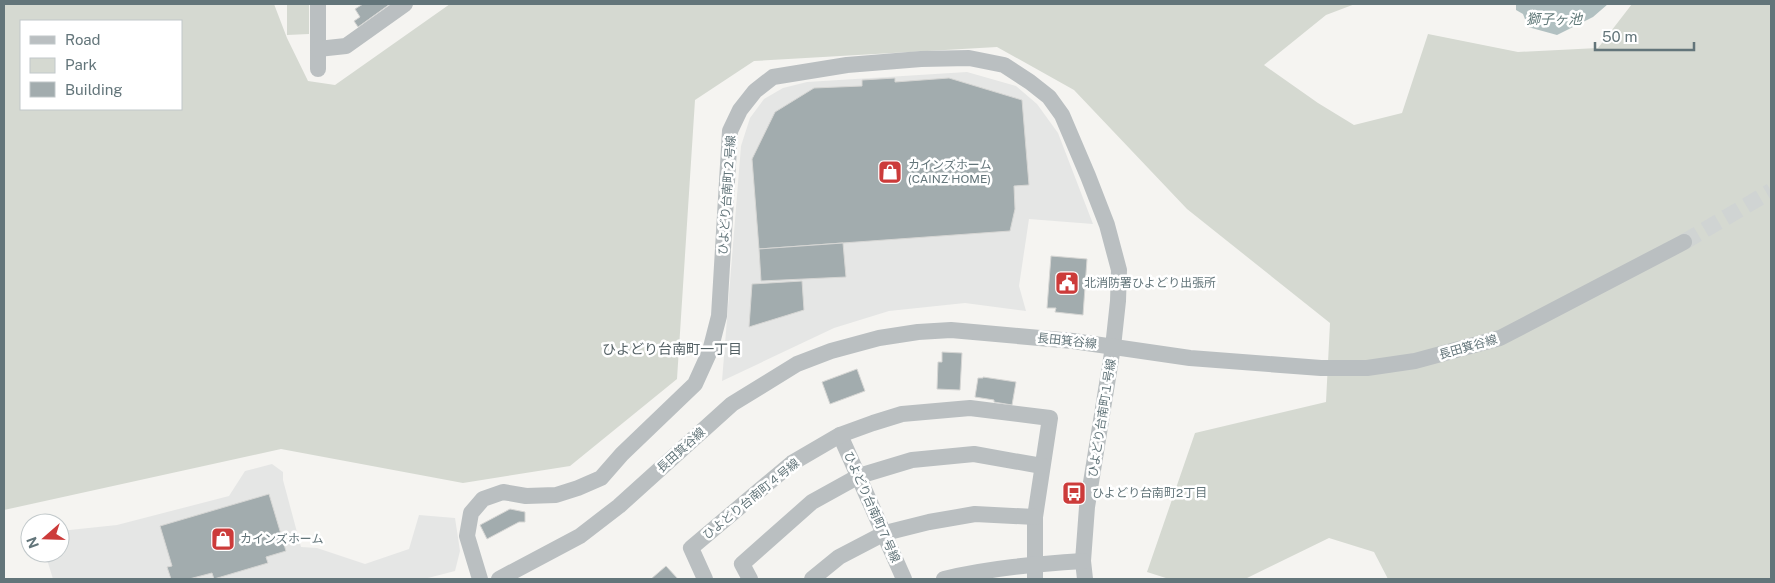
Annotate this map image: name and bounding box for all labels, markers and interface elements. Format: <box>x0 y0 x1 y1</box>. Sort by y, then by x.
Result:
water label: 獅子ヶ池 <box>1526 11 1584 27</box>
legend <box>20 20 182 110</box>
scale bar <box>1595 20 1694 52</box>
text: 50 m <box>1602 28 1637 45</box>
text: Road <box>65 31 101 48</box>
text: Park <box>65 56 97 73</box>
text: Building <box>65 81 123 98</box>
street label: ひよどり台南町２号線 <box>716 135 738 255</box>
place label: カインズホーム (CAINZ HOME) <box>908 158 991 186</box>
shop icon: カインズホーム (CAINZ HOME) <box>877 159 903 185</box>
public building icon: 北消防署ひよどり出張所 <box>1054 270 1080 296</box>
place label: 北消防署ひよどり出張所 <box>1084 276 1216 290</box>
street label: 長田箕谷線 <box>1036 331 1098 351</box>
street label: 長田箕谷線 <box>1437 332 1499 362</box>
district label: ひよどり台南町一丁目 <box>602 341 742 357</box>
street label: ひよどり台南町１号線 <box>1086 358 1118 478</box>
street label: 長田箕谷線 <box>654 425 708 475</box>
street label: ひよどり台南町７号線 <box>841 449 903 565</box>
street label: ひよどり台南町４号線 <box>700 456 802 542</box>
bus stop icon: ひよどり台南町2丁目 <box>1061 480 1087 506</box>
place label: ひよどり台南町2丁目 <box>1092 486 1207 500</box>
north arrow <box>20 513 70 563</box>
shop icon: カインズホーム <box>210 526 236 552</box>
place label: カインズホーム <box>240 532 323 546</box>
text: N <box>23 535 42 550</box>

